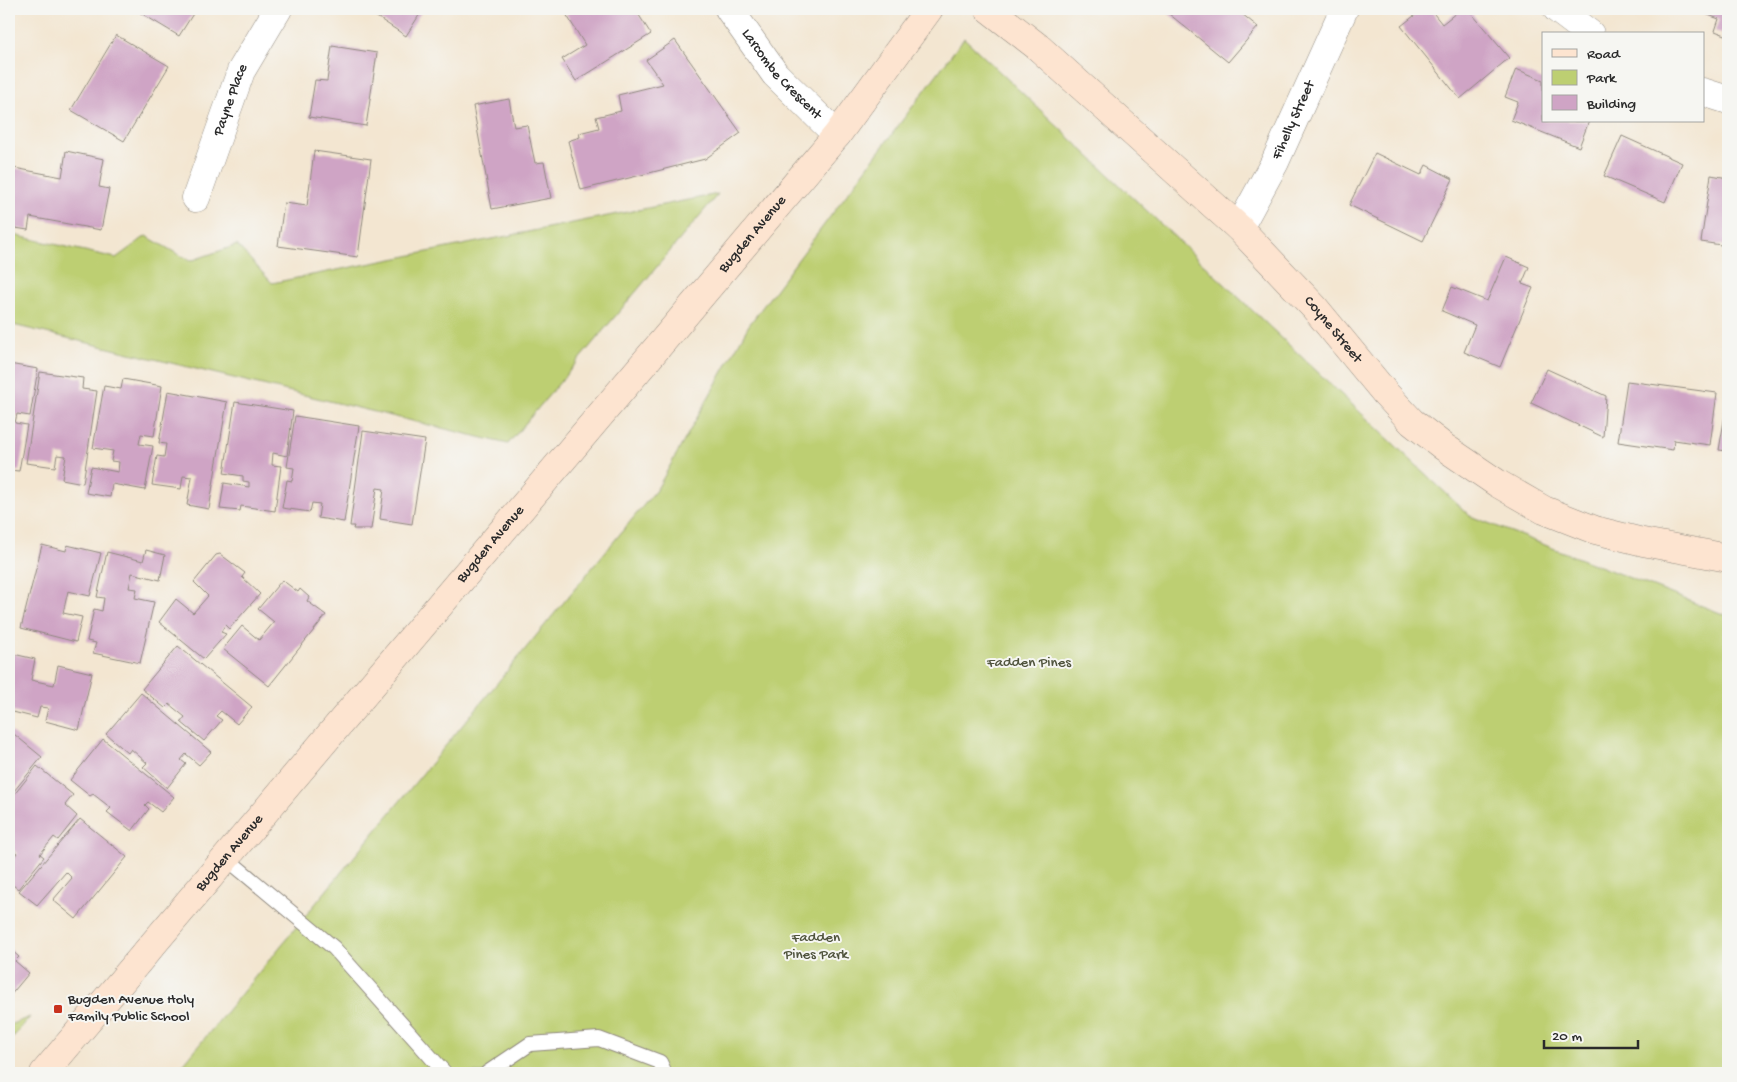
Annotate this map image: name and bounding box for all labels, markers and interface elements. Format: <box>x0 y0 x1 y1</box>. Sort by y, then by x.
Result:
street label: Larcombe Crescent <box>737 26 827 125</box>
legend <box>1542 32 1704 122</box>
text: Road <box>1587 46 1621 64</box>
street label: Payne Place <box>209 60 252 139</box>
text: Park <box>1586 70 1617 88</box>
street label: Fihelly Street <box>1268 76 1320 163</box>
text: Building <box>1586 96 1636 114</box>
street label: Bugden Avenue <box>714 192 791 278</box>
street label: Coyne Street <box>1300 293 1367 368</box>
street label: Bugden Avenue <box>452 502 529 588</box>
park label: Fadden Pines <box>986 654 1071 672</box>
street label: Bugden Avenue <box>192 811 268 896</box>
park label: Fadden Pines Park <box>783 929 849 964</box>
place label: Bugden Avenue Holy Family Public School <box>67 991 195 1026</box>
marker: Bugden Avenue Holy Family Public School <box>52 1003 64 1015</box>
scale bar <box>1544 1017 1638 1049</box>
text: 20 m <box>1552 1028 1582 1046</box>

